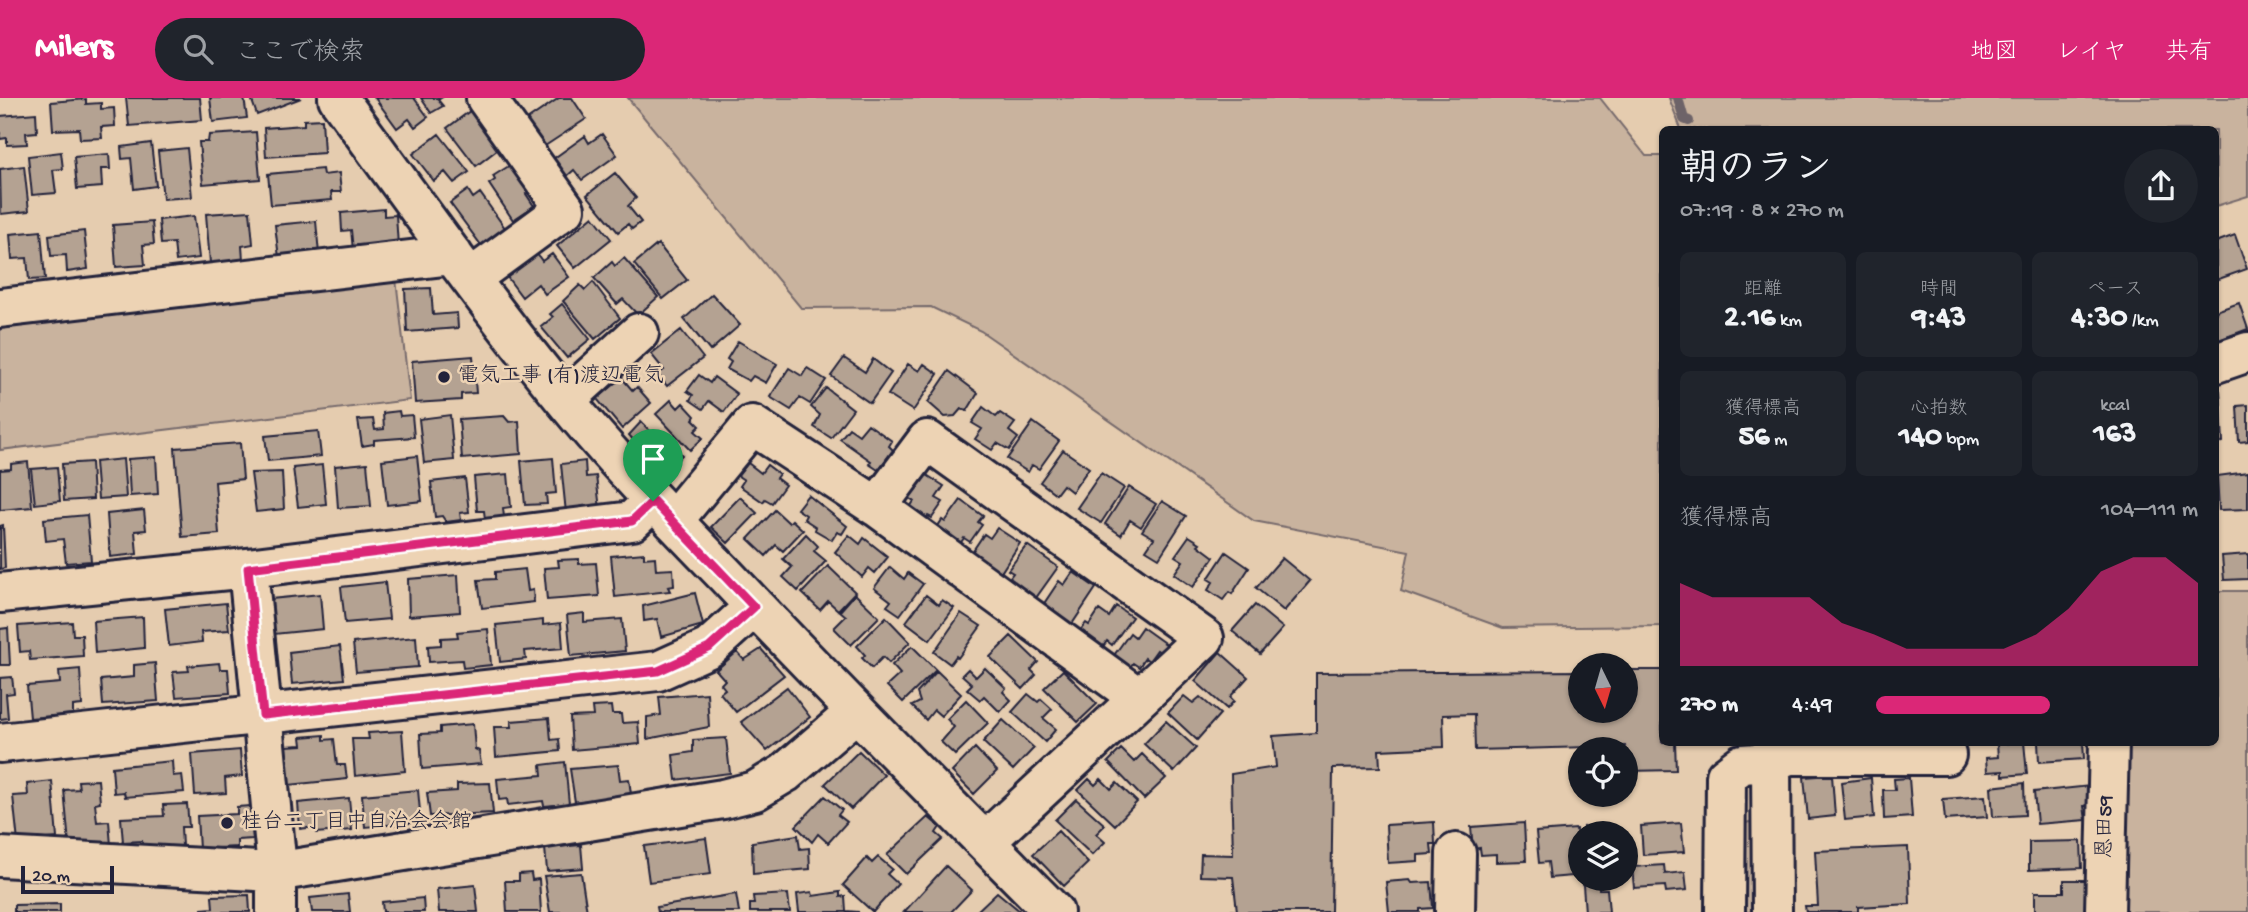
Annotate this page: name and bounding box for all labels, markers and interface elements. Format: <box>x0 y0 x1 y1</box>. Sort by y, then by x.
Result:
search box <box>155 18 645 81</box>
text: Milers <box>35 30 113 68</box>
icon: search <box>179 30 217 68</box>
text: ここで検索 <box>235 39 365 70</box>
text: 地図 <box>1970 39 2018 68</box>
text: レイヤ <box>2056 39 2127 68</box>
text: 共有 <box>2165 39 2213 68</box>
button: share <box>2124 149 2198 223</box>
text: 朝のラン <box>1680 150 1832 194</box>
text: 07:19 · 8 × 270 m <box>1680 198 1844 225</box>
text: 距離 <box>1744 279 1782 302</box>
text: 時間 <box>1920 279 1958 302</box>
text: ペース <box>2087 279 2143 302</box>
text: 2.16 <box>1724 302 1775 337</box>
text: 9:43 <box>1912 302 1966 337</box>
text: 4:30 <box>2071 302 2128 337</box>
text: km <box>1775 310 1802 333</box>
text: /km <box>2128 310 2159 333</box>
place label: 電気工事 (有)渡辺電気 <box>458 363 664 390</box>
marker: 電気工事 (有)渡辺電気 <box>436 369 452 385</box>
text: kcal <box>2100 395 2130 418</box>
text: 獲得標高 <box>1725 398 1801 421</box>
text: 心拍数 <box>1910 398 1968 421</box>
text: 163 <box>2094 418 2136 453</box>
text: 56 <box>1739 421 1769 456</box>
text: 140 <box>1899 421 1942 456</box>
pin <box>623 429 683 501</box>
text: m <box>1769 429 1787 452</box>
text: bpm <box>1942 429 1979 452</box>
icon: arrive <box>634 440 672 478</box>
text: 104–111 m <box>2101 497 2198 524</box>
text: 獲得標高 <box>1680 506 1772 533</box>
north arrow <box>1568 653 1638 723</box>
map controls <box>1568 653 1638 891</box>
text: 270 m <box>1680 692 1738 719</box>
text: 4:49 <box>1792 692 1833 719</box>
button: locate <box>1568 737 1638 807</box>
street label: 恩田59 <box>2093 795 2120 859</box>
place label: 桂台二丁目中自治会会館 <box>241 809 472 836</box>
marker: 桂台二丁目中自治会会館 <box>219 815 235 831</box>
button: layers <box>1568 821 1638 891</box>
scale bar <box>21 863 114 895</box>
text: 20 m <box>32 866 70 889</box>

